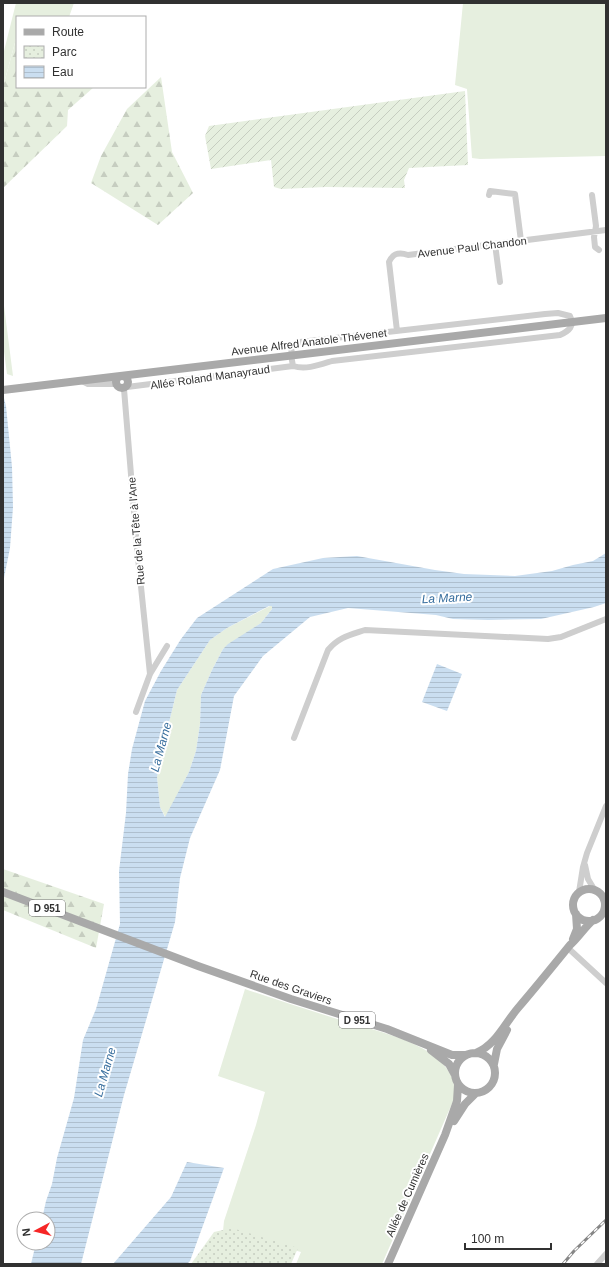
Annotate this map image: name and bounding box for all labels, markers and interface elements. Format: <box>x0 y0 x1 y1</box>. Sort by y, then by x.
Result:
legend <box>16 16 146 88</box>
text: Route <box>52 25 84 39</box>
text: Parc <box>52 45 77 59</box>
text: Eau <box>52 65 73 79</box>
street label: Avenue Paul Chandon <box>417 234 527 260</box>
street label: Avenue Alfred Anatole Thévenet <box>230 326 388 358</box>
street label: Allée Roland Manayraud <box>150 363 270 391</box>
street label: Rue de la Tête à l'Ane <box>125 477 147 585</box>
water label: La Marne <box>421 590 473 606</box>
water label: La Marne <box>148 720 174 773</box>
road number: D 951 <box>29 900 65 916</box>
street label: Rue des Graviers <box>249 967 334 1007</box>
road number: D 951 <box>339 1012 375 1028</box>
water label: La Marne <box>91 1045 119 1098</box>
street label: Allée de Cumières <box>383 1151 431 1238</box>
north arrow <box>16 1211 56 1251</box>
scale bar <box>465 1225 551 1251</box>
text: N <box>20 1227 33 1237</box>
text: 100 m <box>471 1232 504 1246</box>

